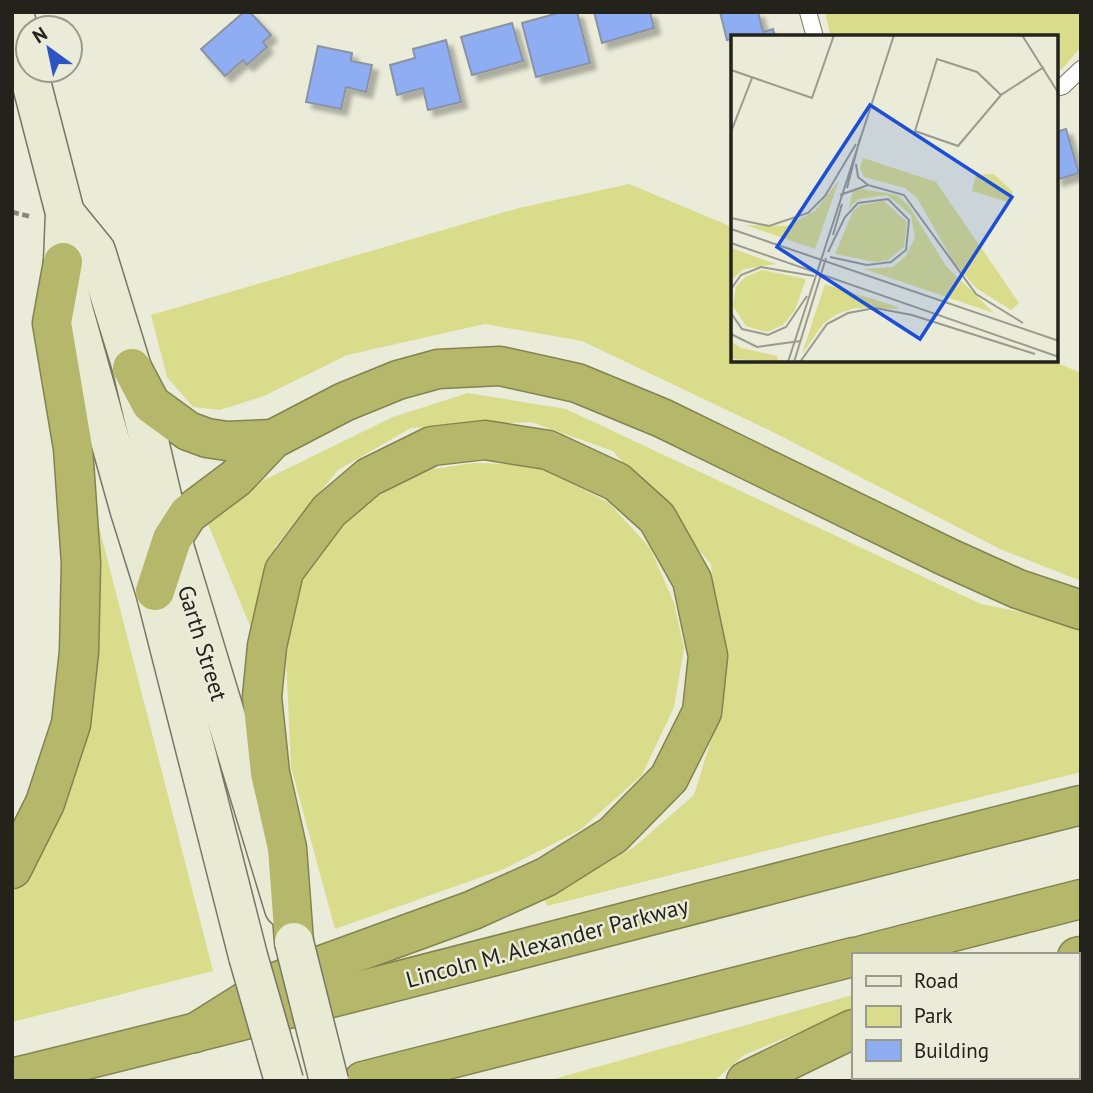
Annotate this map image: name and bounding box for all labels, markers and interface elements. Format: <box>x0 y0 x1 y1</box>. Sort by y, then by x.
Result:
north arrow <box>14 14 84 84</box>
text: N <box>28 21 52 48</box>
inset map <box>731 35 1058 362</box>
street label: Garth Street <box>172 582 234 704</box>
street label: Lincoln M. Alexander Parkway <box>402 890 692 994</box>
legend <box>852 953 1079 1079</box>
text: Road <box>914 967 958 994</box>
text: Park <box>914 1002 953 1029</box>
text: Building <box>914 1037 989 1064</box>

